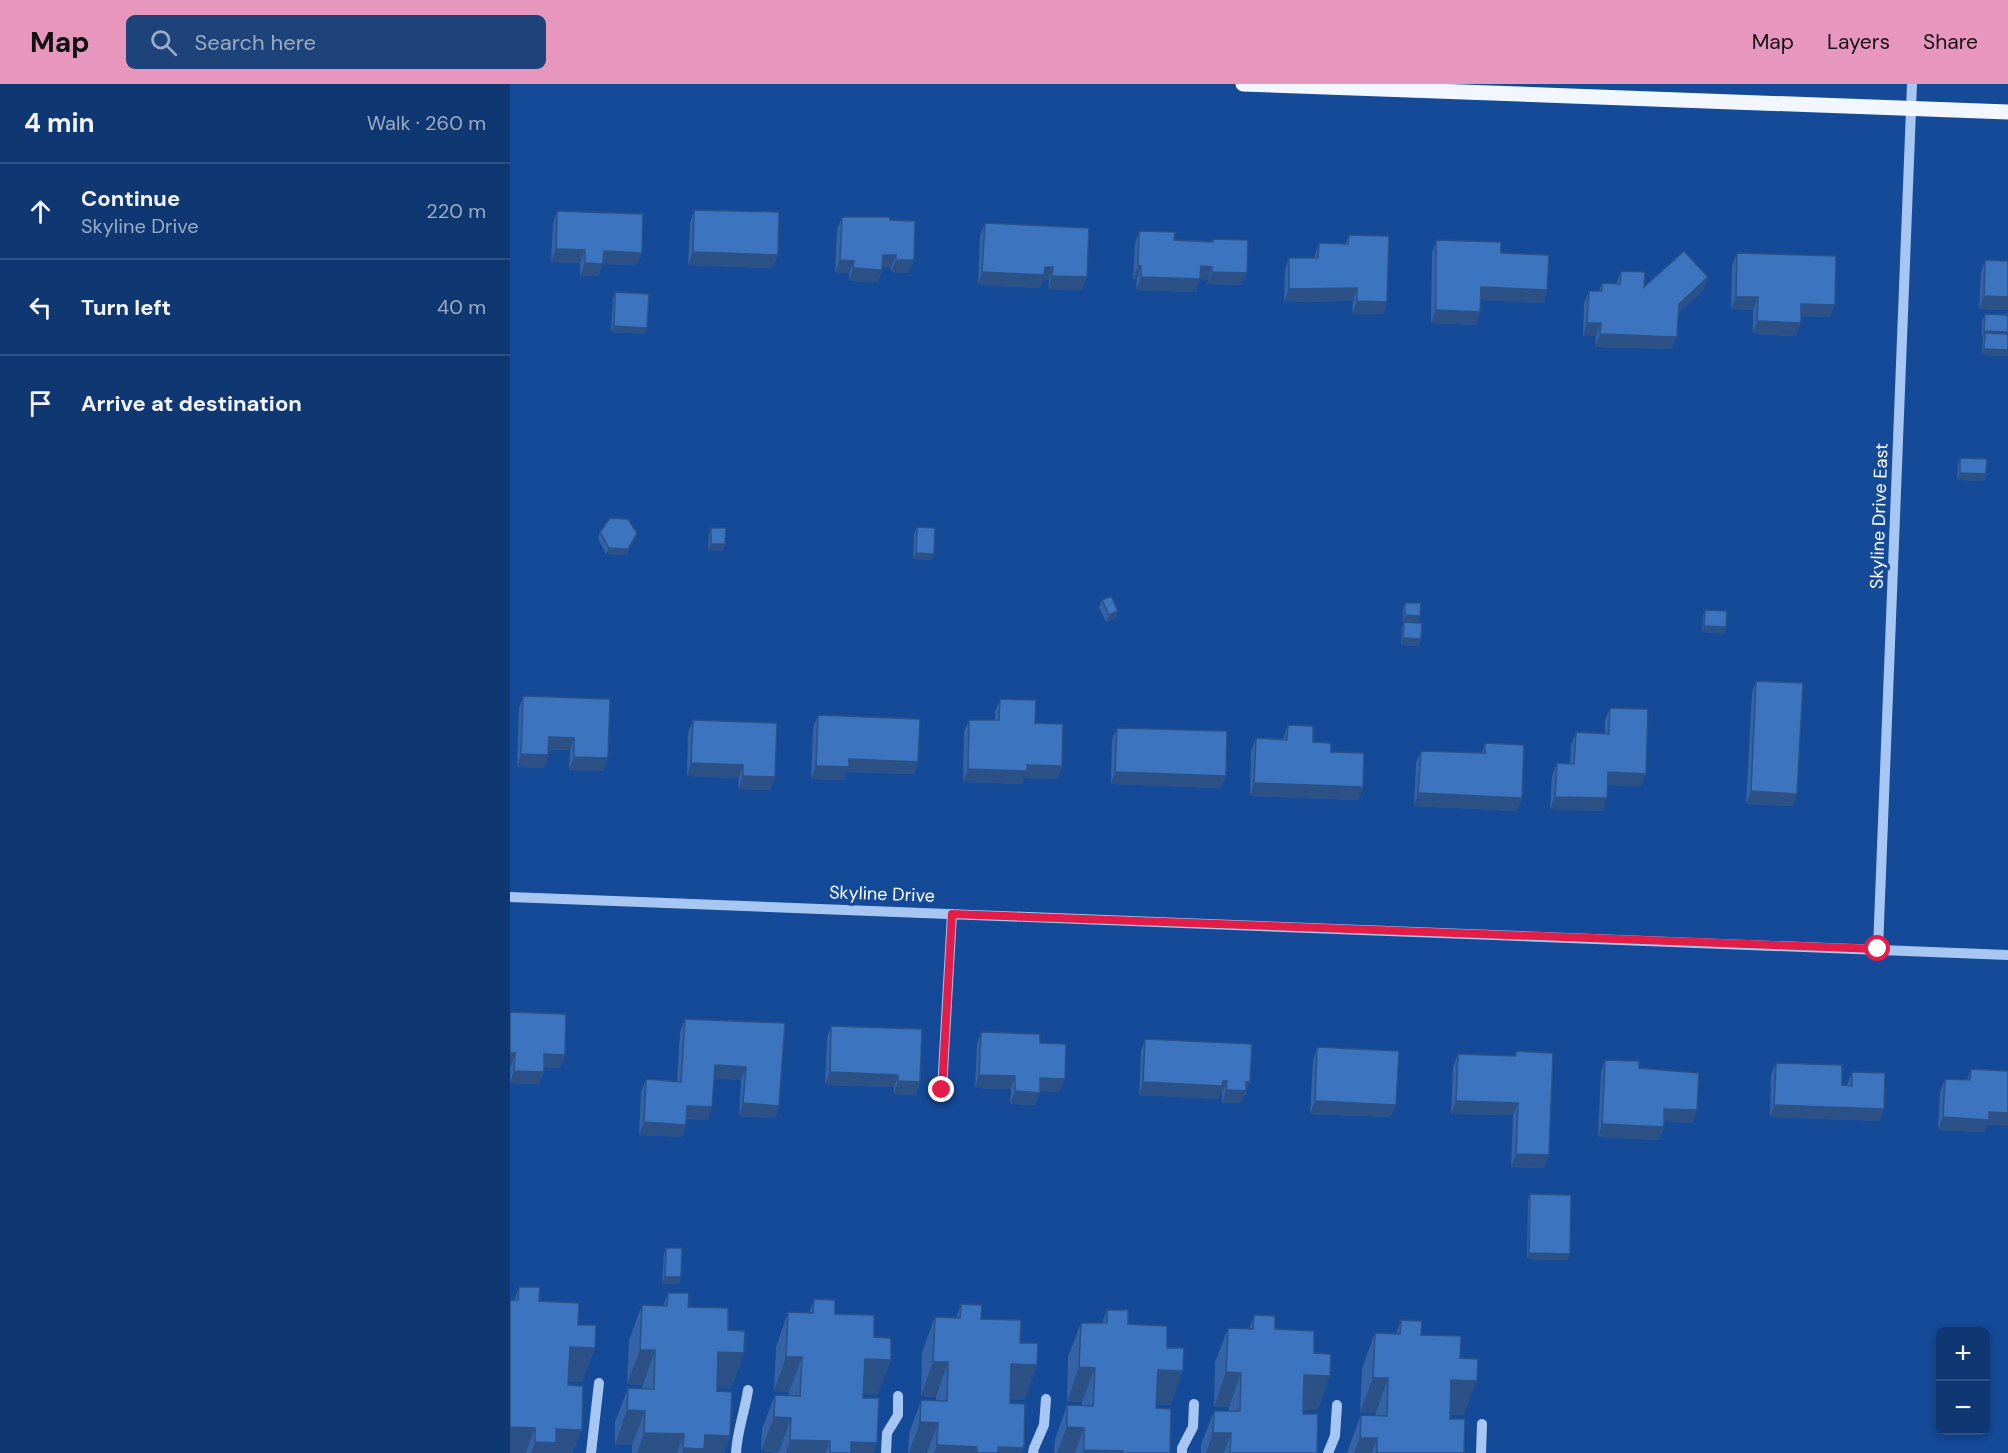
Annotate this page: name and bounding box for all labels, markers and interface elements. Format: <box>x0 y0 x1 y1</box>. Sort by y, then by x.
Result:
search box <box>126 15 546 69</box>
text: Map <box>30 24 90 61</box>
icon: search <box>147 26 180 59</box>
text: Search here <box>195 28 316 57</box>
text: Map <box>1752 28 1794 56</box>
text: Layers <box>1827 28 1890 56</box>
text: Share <box>1923 28 1978 56</box>
text: 4 min <box>24 106 95 140</box>
text: Walk · 260 m <box>367 110 486 136</box>
text: Continue <box>81 184 180 213</box>
icon: ahead <box>24 195 57 228</box>
text: 220 m <box>426 198 486 224</box>
text: Skyline Drive <box>81 213 199 239</box>
icon: left <box>24 291 57 324</box>
text: Turn left <box>81 293 171 322</box>
text: 40 m <box>437 294 486 320</box>
icon: arrive <box>24 387 57 420</box>
text: Arrive at destination <box>81 389 302 418</box>
street label: Skyline Drive East <box>1864 442 1894 590</box>
street label: Skyline Drive <box>829 880 935 908</box>
route start <box>1864 935 1890 961</box>
route end <box>928 1076 954 1102</box>
map controls <box>1936 1327 1990 1435</box>
button: + <box>1936 1327 1990 1381</box>
button: − <box>1936 1381 1990 1435</box>

